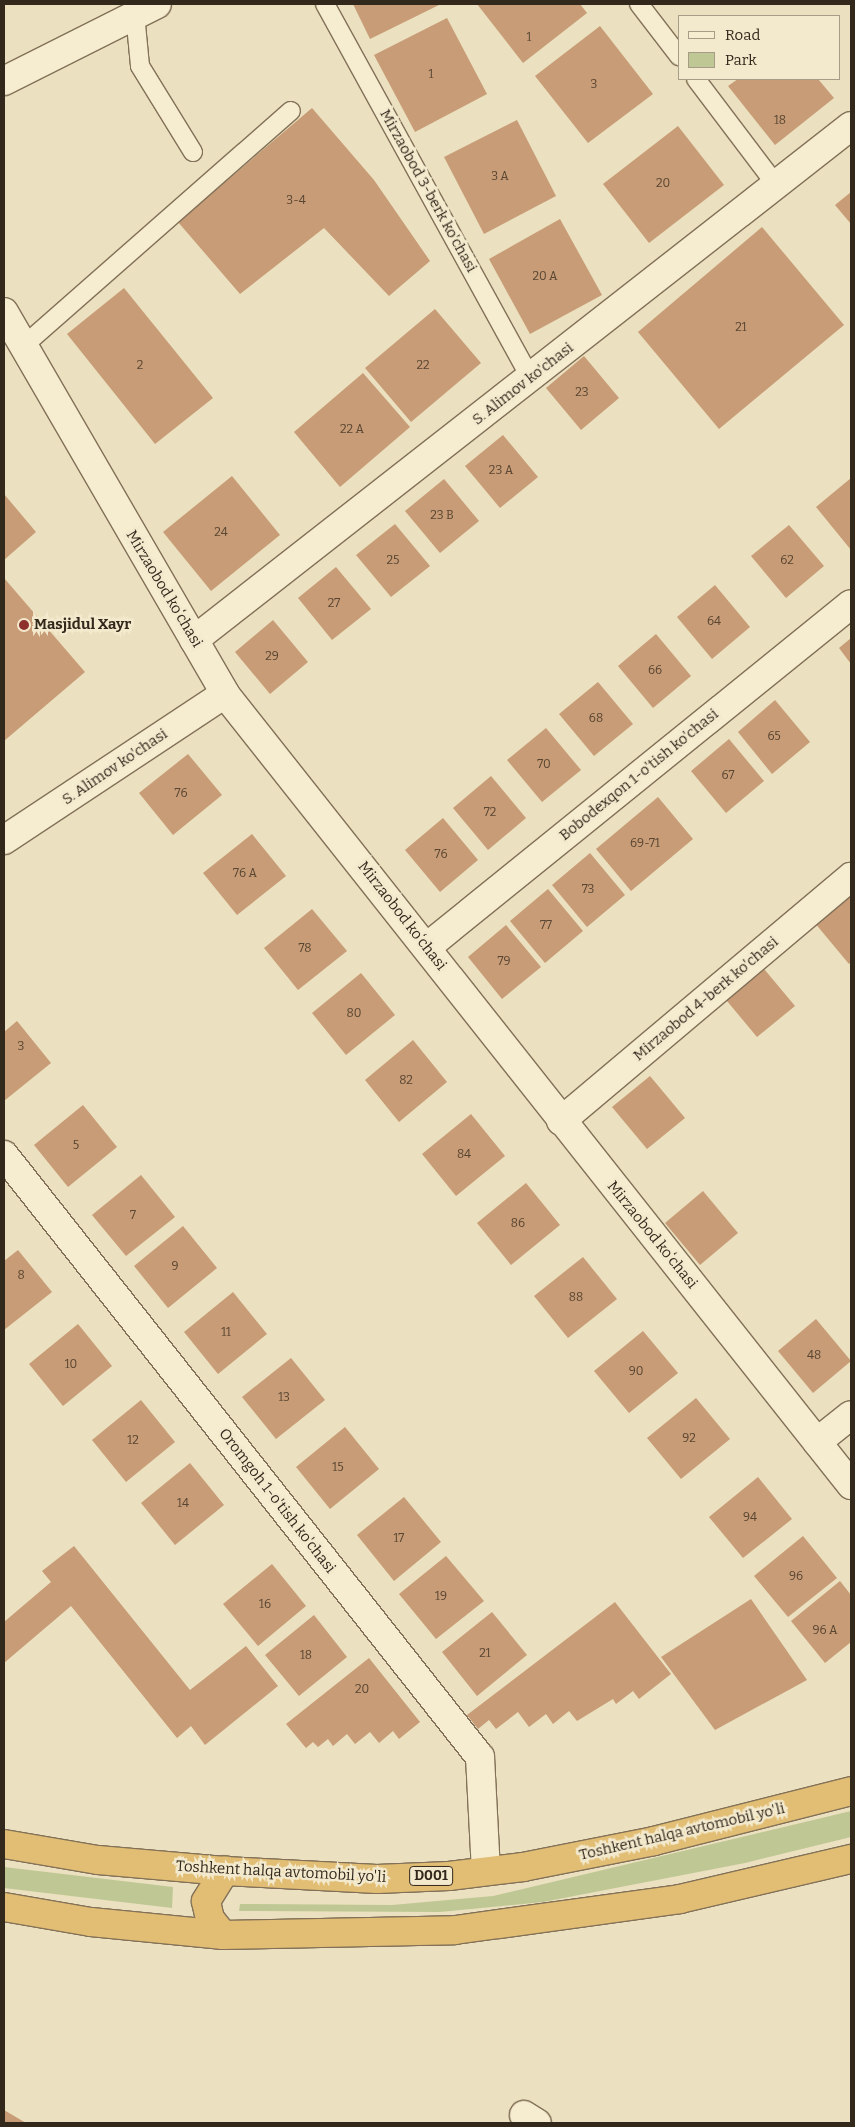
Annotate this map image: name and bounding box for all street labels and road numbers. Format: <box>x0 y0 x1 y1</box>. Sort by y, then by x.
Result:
street label: Mirzaobod 3-berk ko'chasi <box>376 106 480 276</box>
street label: S. Alimov ko'chasi <box>469 339 577 429</box>
street label: Mirzaobod koʻchasi <box>122 527 206 651</box>
street label: Bobodexqon 1-o'tish ko'chasi <box>556 705 722 845</box>
street label: S. Alimov ko'chasi <box>59 725 171 809</box>
street label: Mirzaobod koʻchasi <box>354 858 450 974</box>
street label: Mirzaobod 4-berk ko'chasi <box>630 933 782 1065</box>
street label: Mirzaobod koʻchasi <box>603 1178 701 1292</box>
street label: Oromgoh 1-o'tish ko'chasi <box>215 1425 339 1577</box>
street label: Toshkent halqa avtomobil yo'li <box>577 1800 787 1864</box>
street label: Toshkent halqa avtomobil yo'li <box>175 1858 387 1886</box>
road number: D001 <box>408 1864 454 1888</box>

